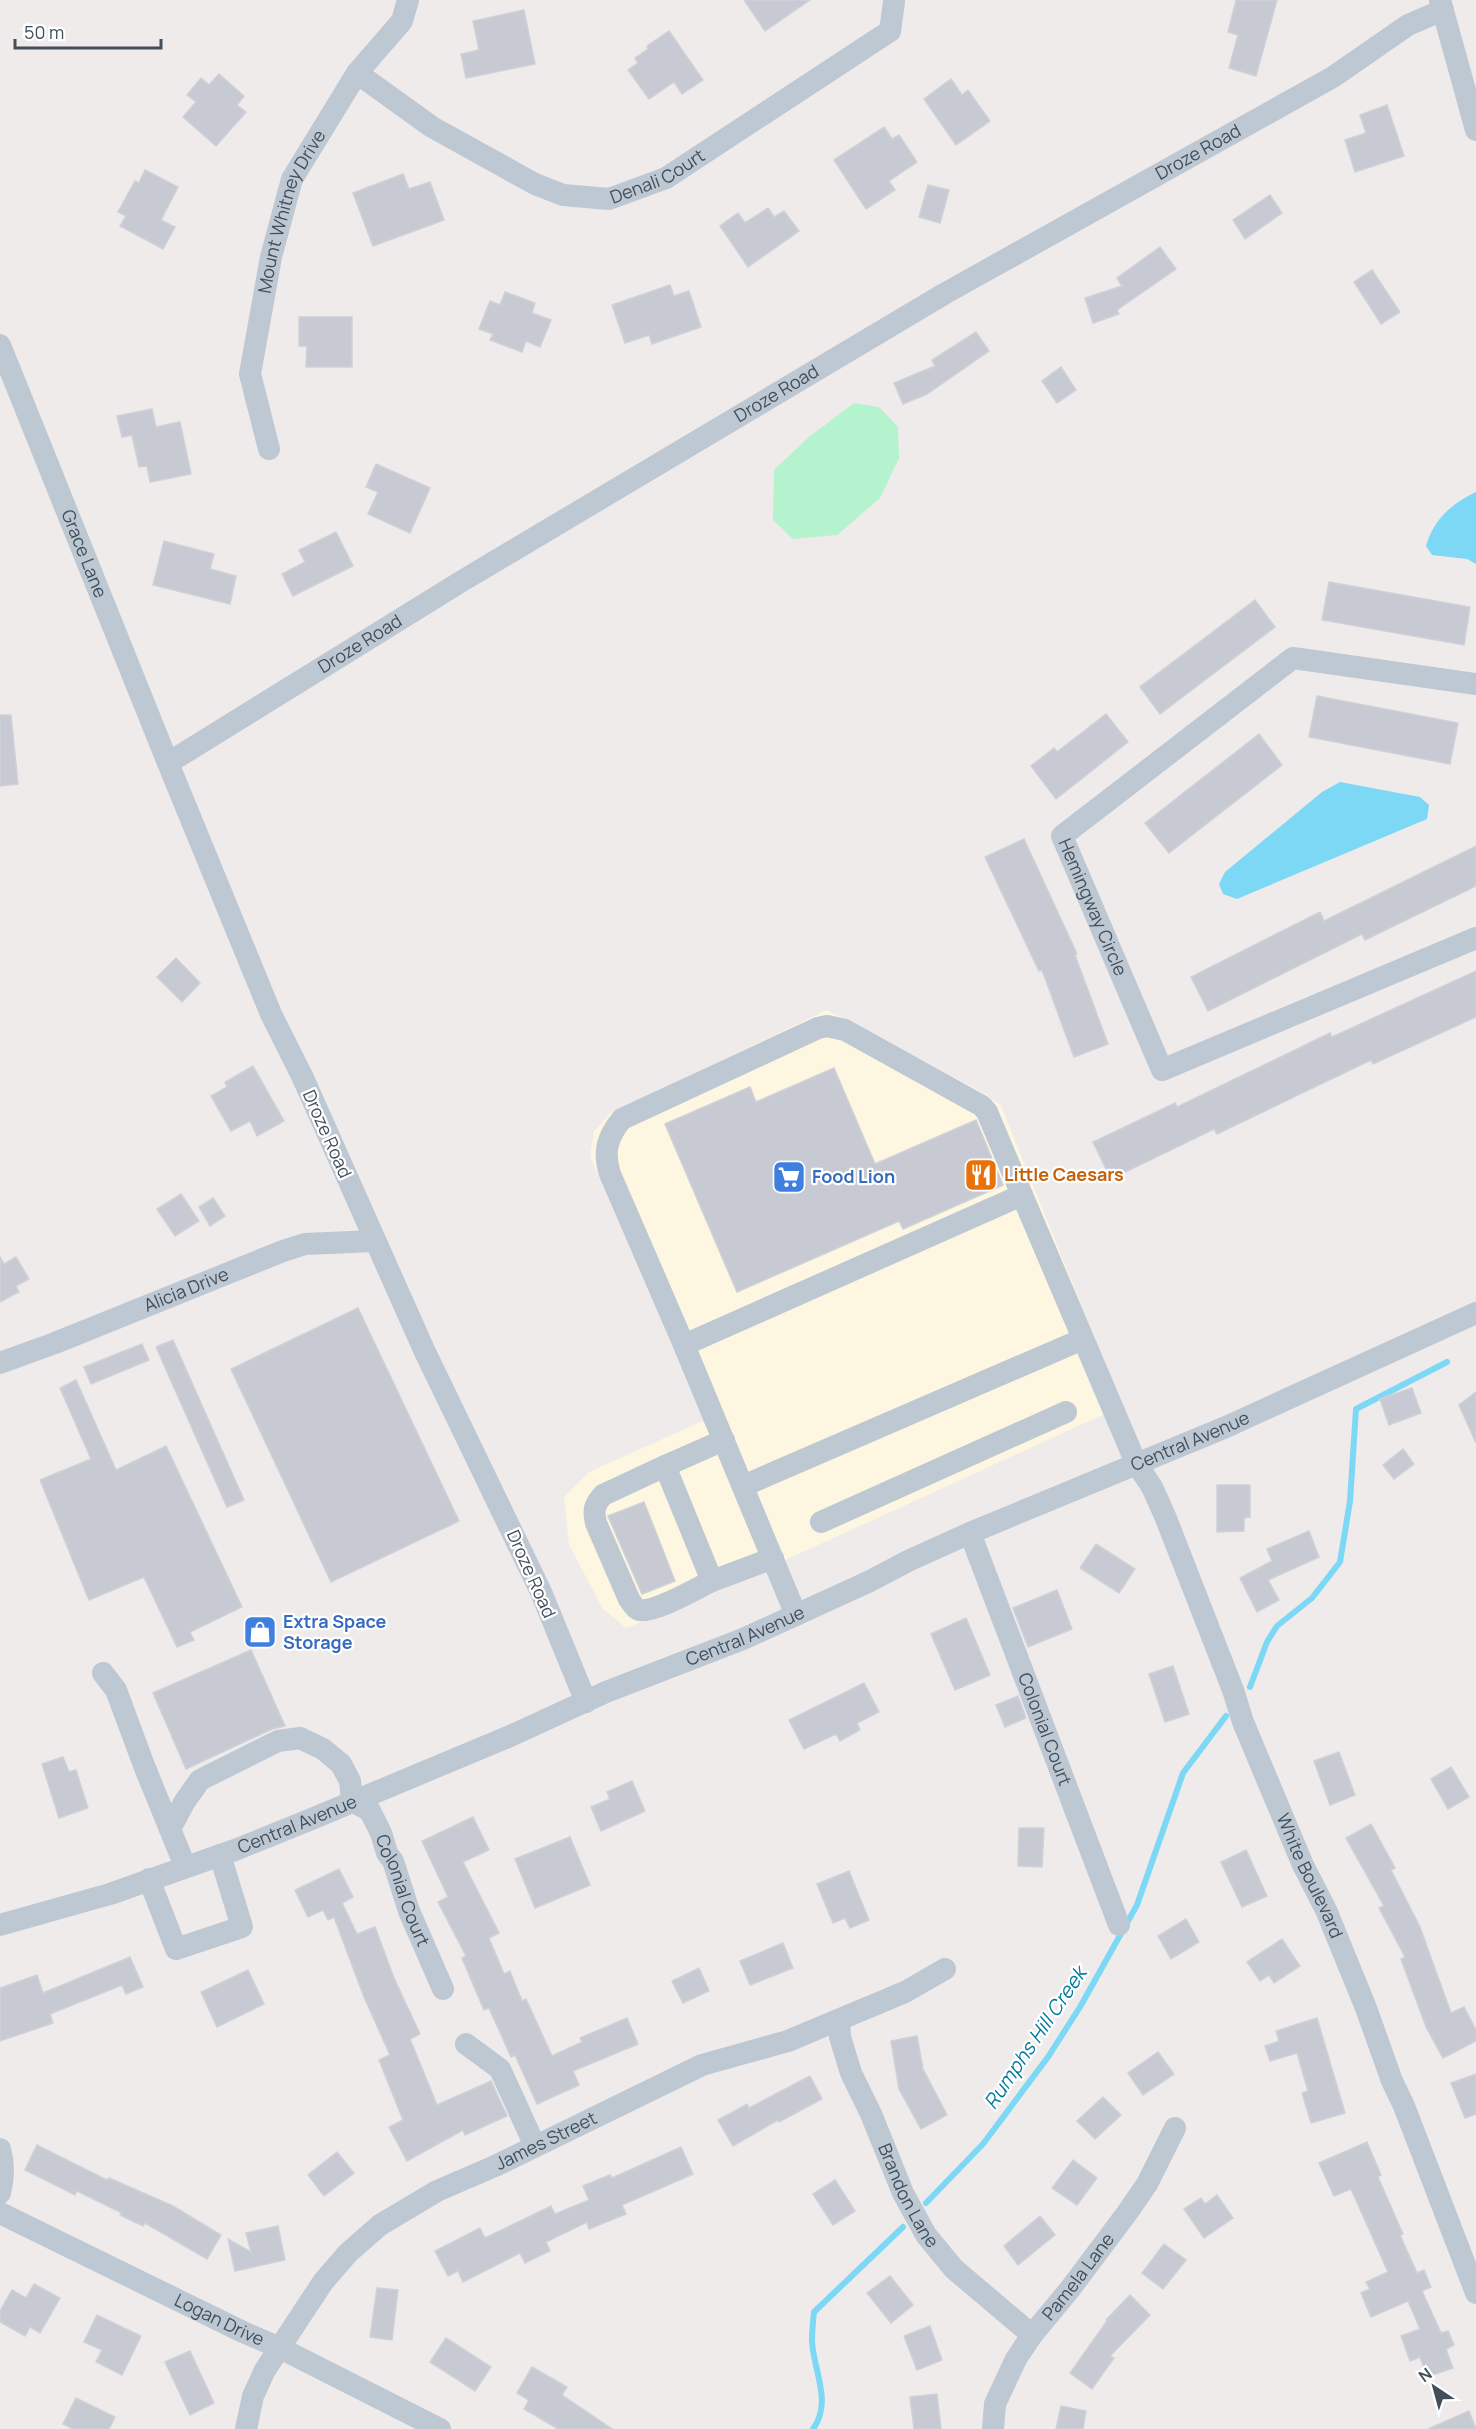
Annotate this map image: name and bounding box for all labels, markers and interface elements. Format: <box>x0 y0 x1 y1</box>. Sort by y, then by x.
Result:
scale bar <box>15 12 160 50</box>
text: 50 m <box>24 20 64 44</box>
street label: Droze Road <box>1151 118 1245 185</box>
street label: Mount Whitney Drive <box>252 125 330 295</box>
street label: Denali Court <box>606 143 709 209</box>
street label: Droze Road <box>729 358 823 427</box>
street label: Grace Lane <box>56 506 113 601</box>
street label: Droze Road <box>313 608 406 678</box>
street label: Hemingway Circle <box>1053 835 1133 979</box>
street label: Droze Road <box>298 1086 358 1182</box>
restaurant icon: Little Caesars <box>963 1157 999 1193</box>
supermarket icon: Food Lion <box>771 1159 807 1195</box>
place label: Little Caesars <box>1004 1162 1124 1186</box>
place label: Food Lion <box>812 1164 895 1188</box>
street label: Alicia Drive <box>140 1261 232 1317</box>
street label: Central Avenue <box>1127 1405 1253 1476</box>
street label: Droze Road <box>502 1526 562 1622</box>
street label: Central Avenue <box>682 1600 808 1671</box>
place label: Extra Space Storage <box>283 1609 387 1654</box>
shop icon: Extra Space Storage <box>242 1614 278 1650</box>
street label: Colonial Court <box>1013 1669 1078 1789</box>
street label: Central Avenue <box>234 1789 360 1859</box>
street label: White Boulevard <box>1272 1809 1349 1942</box>
street label: Colonial Court <box>371 1831 436 1950</box>
water label: Rumphs Hill Creek <box>977 1959 1094 2114</box>
street label: James Street <box>491 2105 600 2175</box>
street label: Brandon Lane <box>873 2140 945 2252</box>
street label: Pamela Lane <box>1036 2228 1119 2325</box>
street label: Logan Drive <box>171 2287 268 2351</box>
north arrow <box>1404 2357 1464 2417</box>
text: N <box>1414 2363 1436 2387</box>

